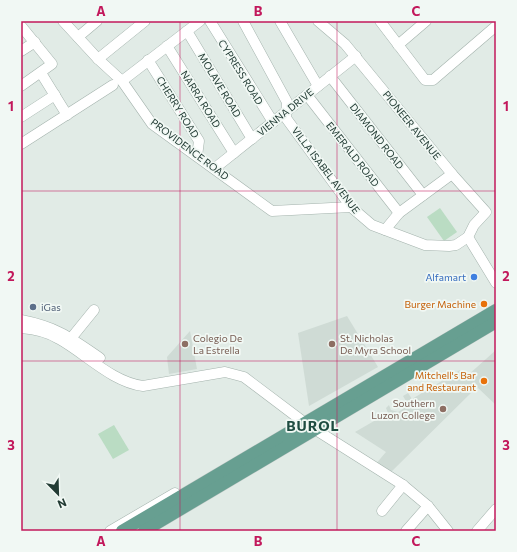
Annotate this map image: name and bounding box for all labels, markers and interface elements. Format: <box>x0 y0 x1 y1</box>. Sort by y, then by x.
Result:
text: A <box>96 3 106 19</box>
text: B <box>254 3 263 19</box>
text: C <box>412 3 421 19</box>
street label: CYPRESS ROAD <box>216 37 266 107</box>
street label: MOLAVE ROAD <box>196 51 244 119</box>
street label: NARRA ROAD <box>179 68 223 130</box>
street label: CHERRY ROAD <box>154 74 202 140</box>
street label: VIENNA DRIVE <box>254 86 316 138</box>
street label: PIONEER AVENUE <box>381 88 443 162</box>
text: 1 <box>8 98 14 114</box>
text: 1 <box>503 98 509 114</box>
street label: DIAMOND ROAD <box>348 101 406 171</box>
street label: PROVIDENCE ROAD <box>149 116 231 182</box>
street label: EMERALD ROAD <box>324 119 382 189</box>
street label: VILLA ISABEL AVENUE <box>290 124 363 216</box>
text: 2 <box>7 268 15 284</box>
text: 2 <box>502 268 510 284</box>
place label: Alfamart <box>425 271 466 283</box>
marker: Alfamart <box>469 272 479 282</box>
place label: Burger Machine <box>405 298 476 310</box>
marker: Burger Machine <box>479 299 489 309</box>
place label: iGas <box>41 301 61 313</box>
marker: iGas <box>28 302 38 312</box>
place label: Colegio De La Estrella <box>193 332 242 356</box>
place label: St. Nicholas De Myra School <box>340 332 411 356</box>
marker: Colegio De La Estrella <box>180 339 190 349</box>
marker: St. Nicholas De Myra School <box>327 339 337 349</box>
place label: Mitchell's Bar and Restaurant <box>407 369 476 393</box>
marker: Mitchell's Bar and Restaurant <box>479 376 489 386</box>
place label: Southern Luzon College <box>371 397 435 421</box>
marker: Southern Luzon College <box>438 404 448 414</box>
district label: BUROL <box>286 417 340 434</box>
text: 3 <box>7 437 15 453</box>
text: 3 <box>502 437 510 453</box>
north arrow <box>38 474 78 514</box>
text: N <box>56 496 68 511</box>
text: A <box>96 533 106 549</box>
text: B <box>254 533 263 549</box>
text: C <box>412 533 421 549</box>

